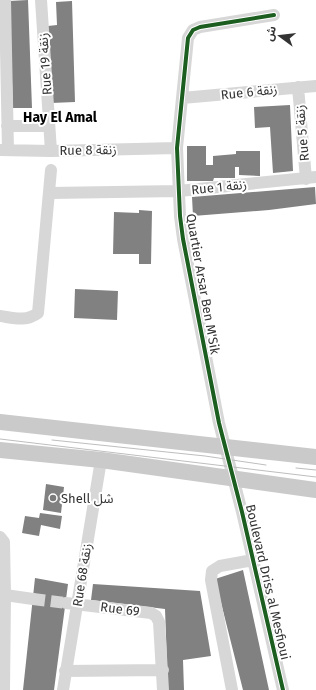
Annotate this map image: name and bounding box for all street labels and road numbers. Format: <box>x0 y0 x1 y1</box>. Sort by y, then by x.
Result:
street label: Rue 19 زنقة <box>35 32 55 96</box>
street label: Rue 6 زنقة <box>220 82 278 102</box>
street label: Rue 5 زنقة <box>292 104 312 162</box>
street label: Rue 8 زنقة <box>59 142 117 158</box>
street label: Rue 1 زنقة <box>191 177 247 197</box>
street label: Quartier Arsar Ben M'Sik <box>183 212 223 356</box>
street label: Boulevard Driss al Mesfioui <box>243 503 293 661</box>
street label: Rue 68 زنقة <box>70 542 94 608</box>
street label: Rue 69 <box>99 599 141 619</box>

